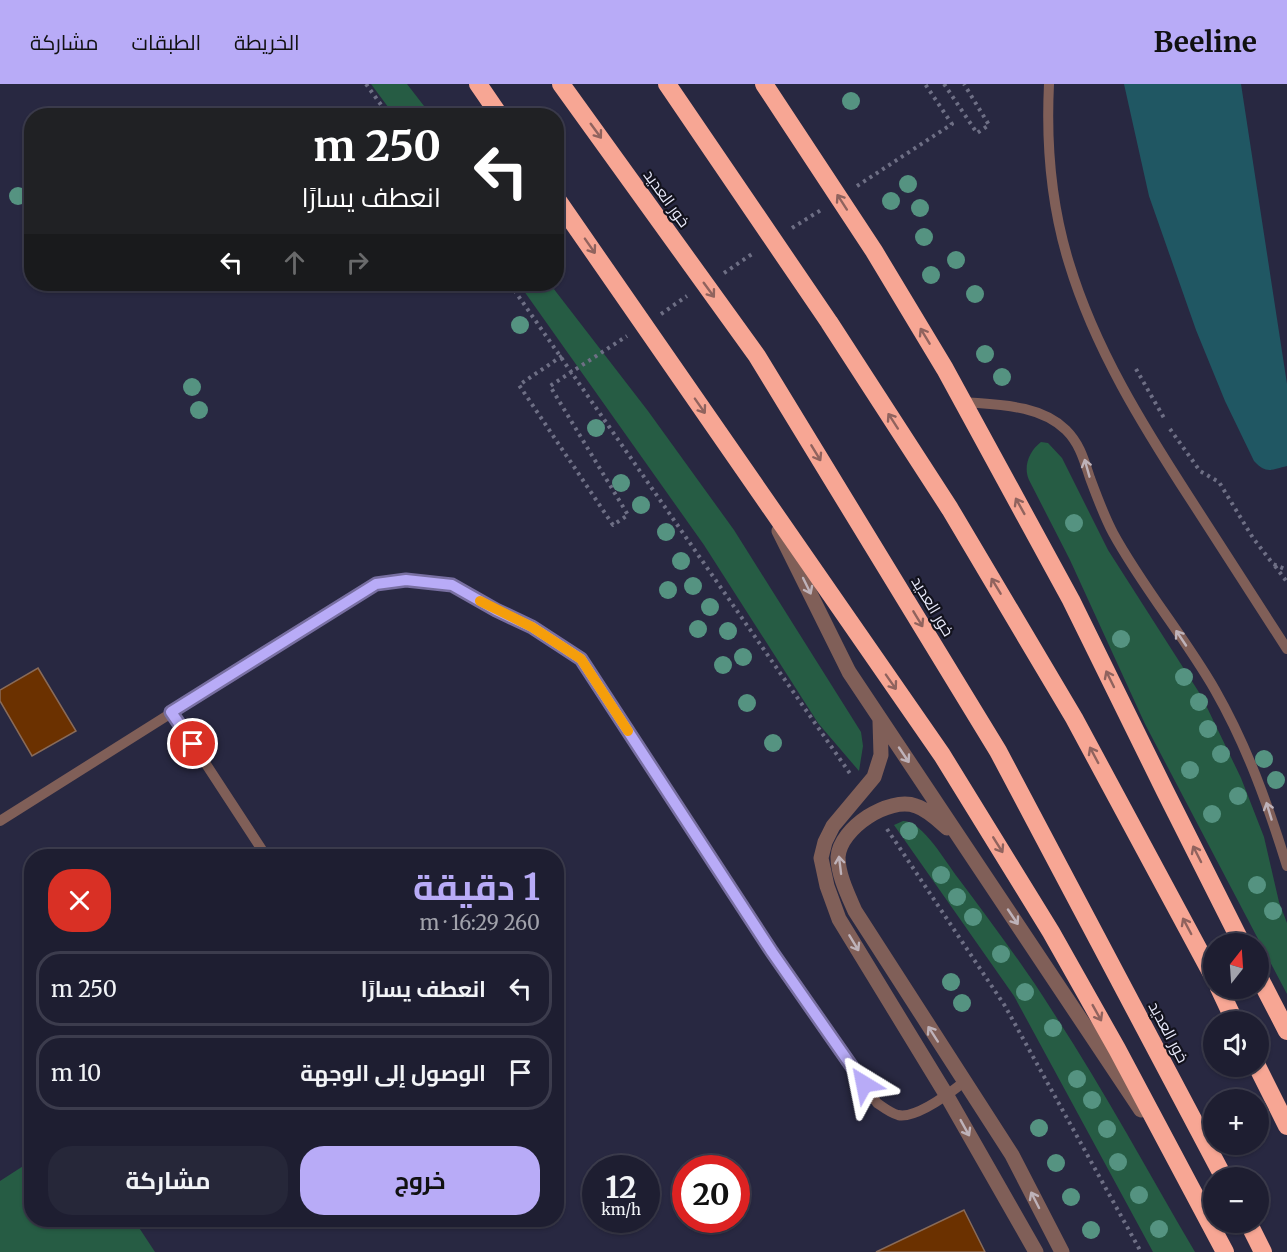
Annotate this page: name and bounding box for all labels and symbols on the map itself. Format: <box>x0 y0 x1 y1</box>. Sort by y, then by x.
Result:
one-way arrow <box>589 123 602 139</box>
street label: خور العديد <box>639 165 695 231</box>
one-way arrow <box>836 194 848 211</box>
one-way arrow <box>584 237 596 253</box>
one-way arrow <box>703 281 715 297</box>
one-way arrow <box>919 328 931 345</box>
one-way arrow <box>694 398 706 414</box>
one-way arrow <box>886 413 898 430</box>
one-way arrow <box>811 444 823 461</box>
one-way arrow <box>1081 459 1092 478</box>
one-way arrow <box>1014 498 1025 516</box>
street label: خور العديد <box>907 572 959 640</box>
one-way arrow <box>801 577 813 595</box>
one-way arrow <box>989 578 1001 595</box>
one-way arrow <box>912 610 924 627</box>
one-way arrow <box>1175 630 1187 646</box>
one-way arrow <box>1103 671 1115 689</box>
one-way arrow <box>885 674 897 690</box>
pin <box>167 718 218 769</box>
one-way arrow <box>898 746 910 763</box>
one-way arrow <box>1088 746 1099 764</box>
one-way arrow <box>1263 802 1274 821</box>
one-way arrow <box>992 836 1004 853</box>
one-way arrow <box>1190 845 1202 863</box>
one-way arrow <box>834 855 845 875</box>
one-way arrow <box>1007 908 1019 924</box>
one-way arrow <box>1181 918 1193 935</box>
north arrow <box>1203 933 1269 999</box>
one-way arrow <box>848 934 860 951</box>
street label: خور العديد <box>1145 998 1193 1066</box>
one-way arrow <box>1091 1004 1103 1021</box>
one-way arrow <box>927 1026 939 1043</box>
position arrow <box>832 1052 896 1116</box>
one-way arrow <box>960 1119 971 1137</box>
speed limit sign: 20 <box>672 1155 750 1233</box>
one-way arrow <box>1029 1191 1041 1209</box>

